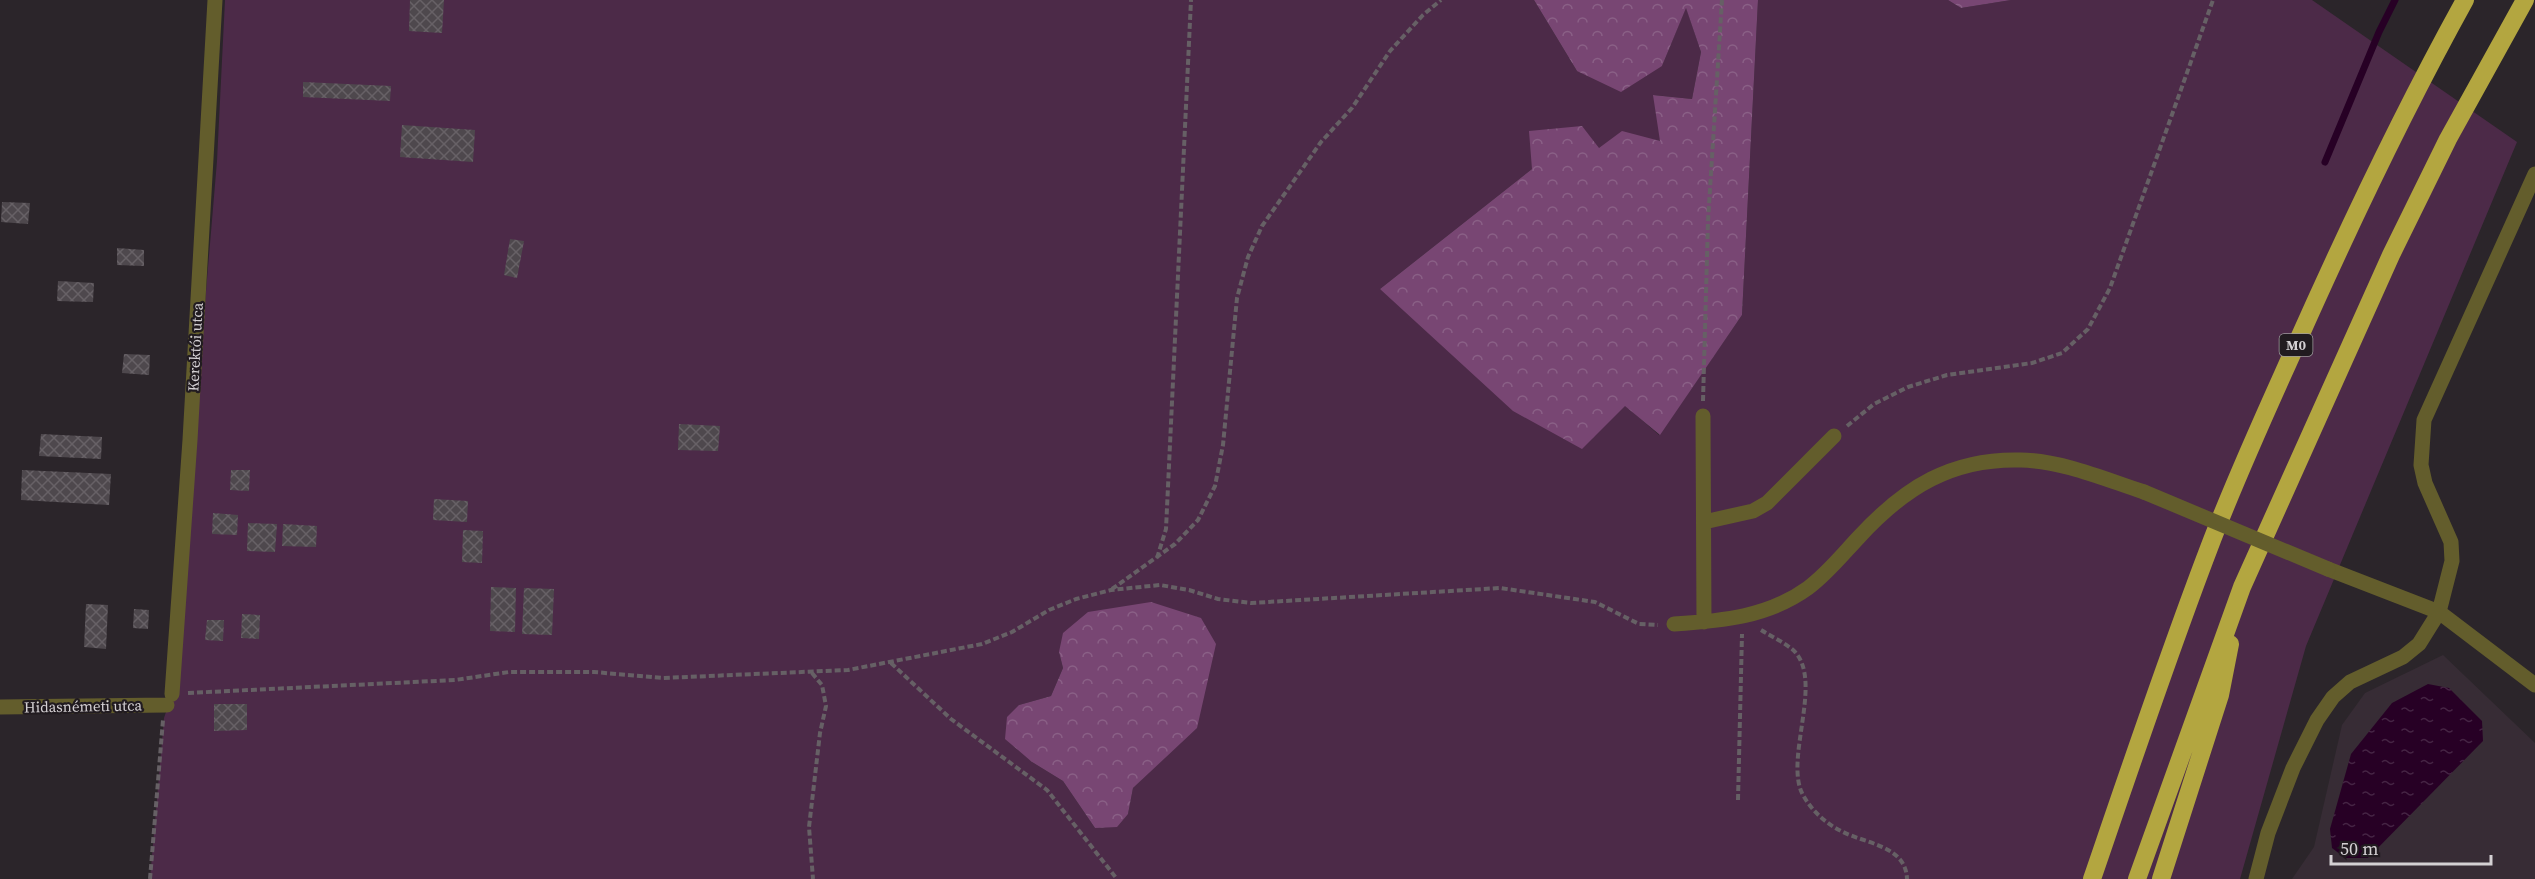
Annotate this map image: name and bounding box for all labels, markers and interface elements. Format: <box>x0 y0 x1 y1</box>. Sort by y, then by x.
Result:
street label: Kerektói utca <box>182 302 208 392</box>
road number: M0 <box>2280 334 2312 356</box>
street label: Hidasnémeti utca <box>24 694 143 718</box>
scale bar <box>2331 828 2492 866</box>
text: 50 m <box>2340 836 2378 861</box>

